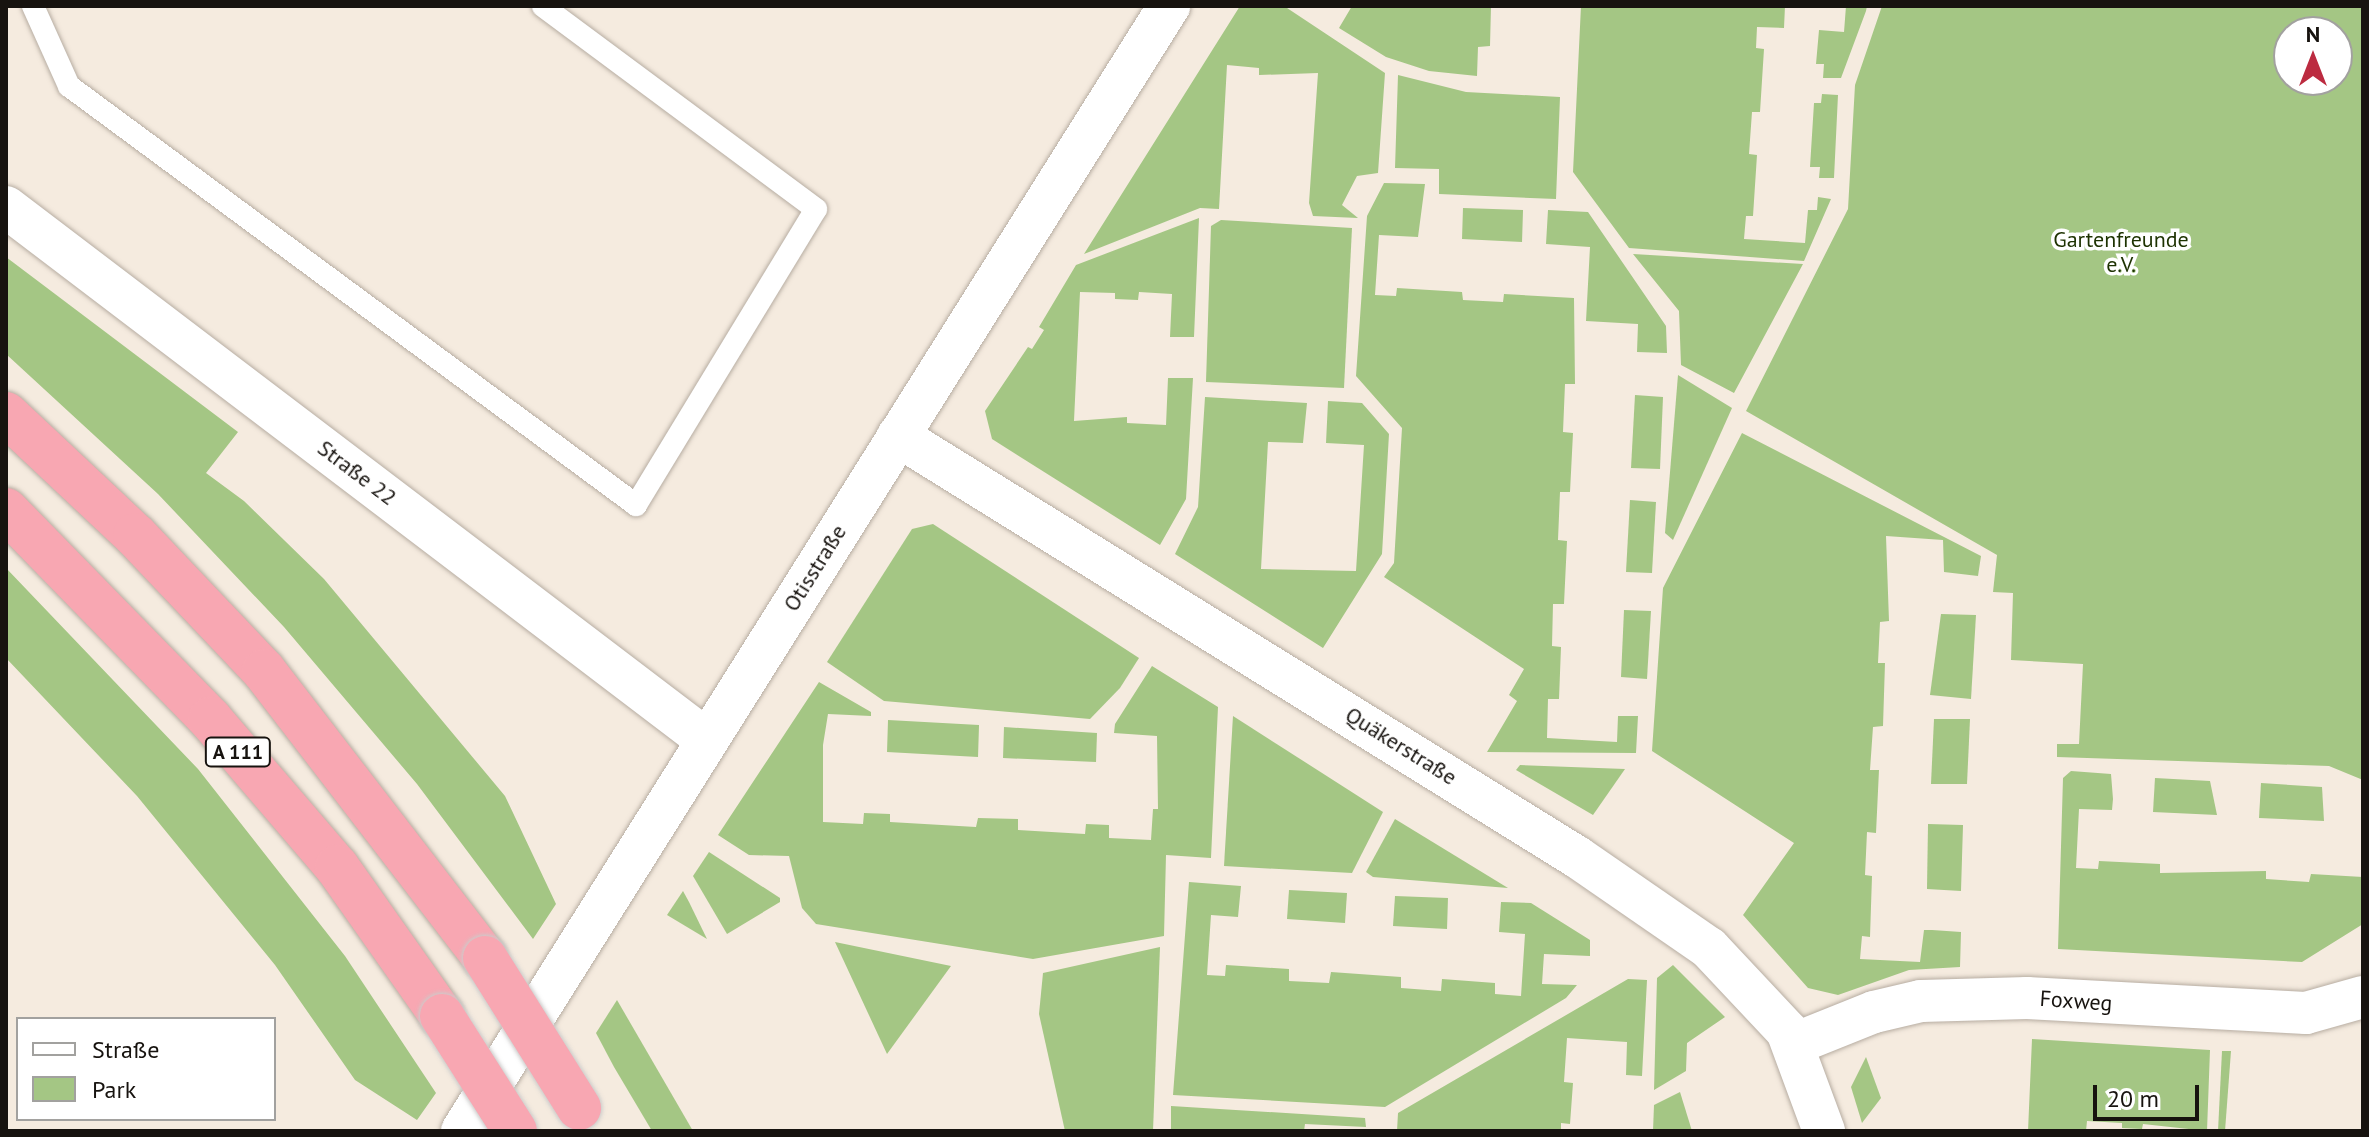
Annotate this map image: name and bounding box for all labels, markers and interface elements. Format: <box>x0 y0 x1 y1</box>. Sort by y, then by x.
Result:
north arrow <box>2273 16 2353 96</box>
text: N <box>2306 20 2320 48</box>
park label: Gartenfreunde e.V. <box>2053 226 2189 278</box>
street label: Straße 22 <box>312 435 402 511</box>
street label: Otisstraße <box>778 520 852 616</box>
street label: Quäkerstraße <box>1341 701 1461 791</box>
road number: A 111 <box>204 736 272 768</box>
street label: Foxweg <box>2039 985 2113 1017</box>
legend <box>16 1017 276 1121</box>
text: Straße <box>92 1034 159 1065</box>
scale bar <box>2097 1069 2203 1119</box>
text: Park <box>92 1074 136 1105</box>
text: 20 m <box>2107 1083 2159 1114</box>

